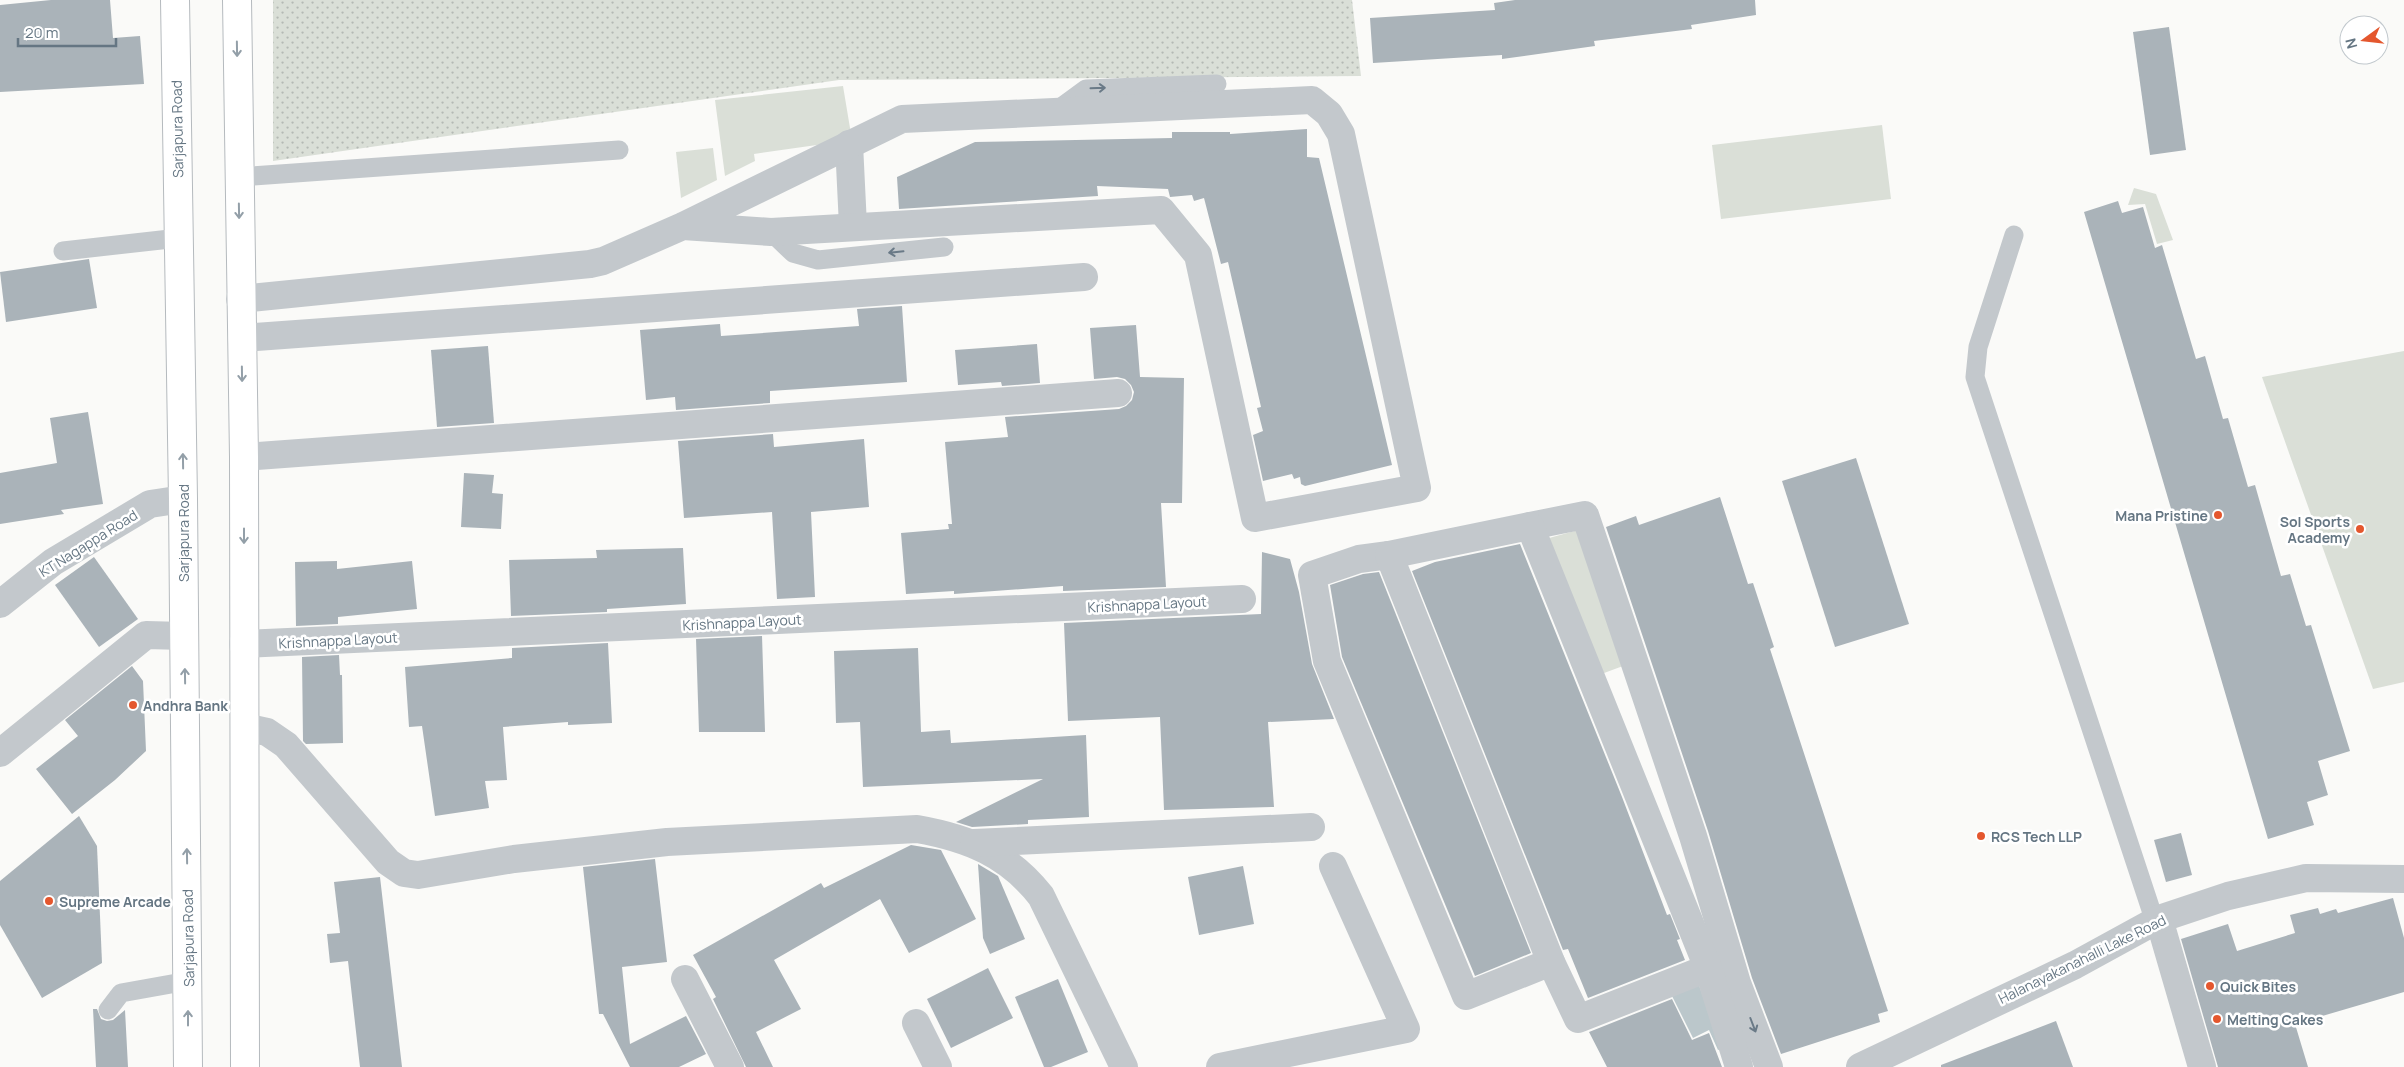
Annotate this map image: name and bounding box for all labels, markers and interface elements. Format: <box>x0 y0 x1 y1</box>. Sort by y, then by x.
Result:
scale bar <box>18 15 115 47</box>
north arrow <box>2339 15 2389 65</box>
text: 20 m <box>25 22 58 43</box>
text: N <box>2340 36 2361 51</box>
one-way arrow <box>232 40 242 56</box>
street label: Sarjapura Road <box>167 80 187 178</box>
one-way arrow <box>1089 84 1105 93</box>
one-way arrow <box>234 202 244 219</box>
one-way arrow <box>888 247 904 257</box>
one-way arrow <box>238 365 247 381</box>
one-way arrow <box>178 453 187 469</box>
street label: Sarjapura Road <box>174 484 193 582</box>
street label: KT Nagappa Road <box>35 505 141 581</box>
place label: Mana Pristine <box>2115 506 2208 525</box>
marker: Mana Pristine <box>2212 509 2224 521</box>
place label: Sol Sports Academy <box>2280 512 2350 547</box>
marker: Sol Sports Academy <box>2354 523 2366 535</box>
one-way arrow <box>239 528 249 544</box>
street label: Krishnappa Layout <box>1087 591 1207 617</box>
street label: Krishnappa Layout <box>682 609 802 635</box>
street label: Krishnappa Layout <box>278 627 398 653</box>
one-way arrow <box>180 668 190 684</box>
place label: Andhra Bank <box>143 696 228 715</box>
marker: Andhra Bank <box>127 699 139 711</box>
place label: RCS Tech LLP <box>1991 827 2082 846</box>
marker: RCS Tech LLP <box>1975 830 1987 842</box>
one-way arrow <box>182 848 192 864</box>
street label: Sarjapura Road <box>178 889 198 987</box>
place label: Supreme Arcade <box>59 892 171 911</box>
marker: Supreme Arcade <box>43 895 55 907</box>
street label: Halanayakanahalli Lake Road <box>1995 910 2169 1008</box>
place label: Quick Bites <box>2220 977 2296 996</box>
marker: Quick Bites <box>2204 980 2216 992</box>
place label: Melting Cakes <box>2227 1010 2324 1029</box>
one-way arrow <box>183 1011 193 1027</box>
marker: Melting Cakes <box>2211 1013 2223 1025</box>
one-way arrow <box>1749 1017 1758 1032</box>

